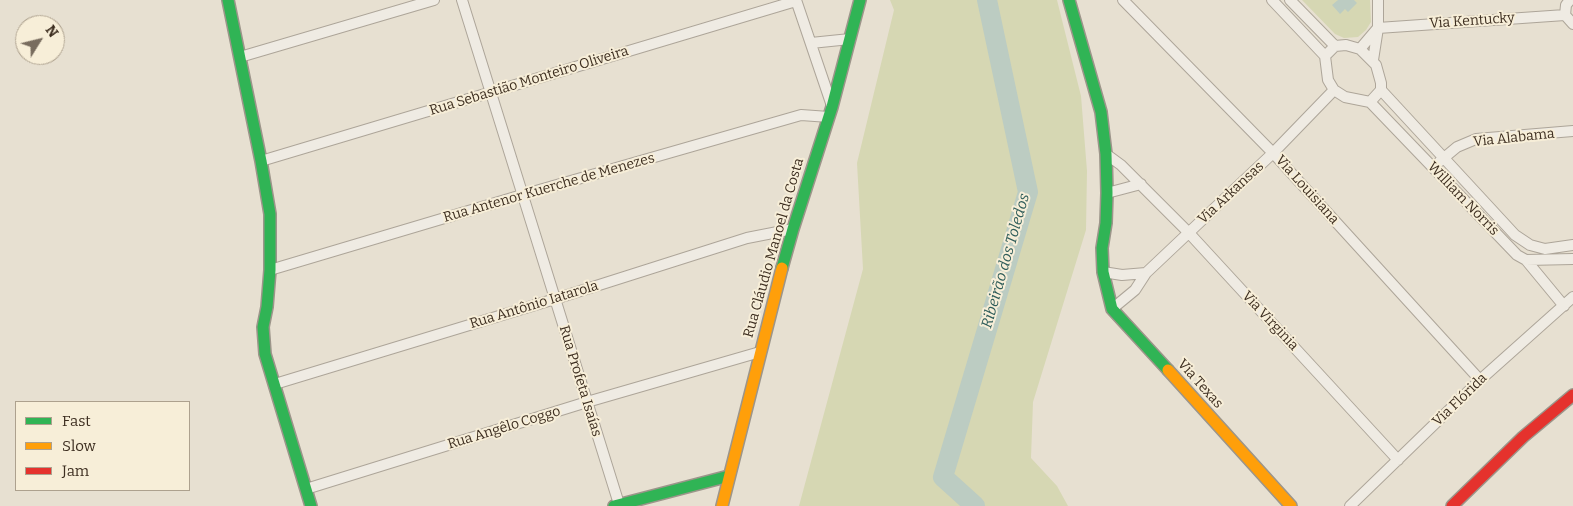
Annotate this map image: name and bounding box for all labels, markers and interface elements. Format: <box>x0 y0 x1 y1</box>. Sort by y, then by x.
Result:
street label: Via Kentucky <box>1429 10 1515 32</box>
north arrow <box>15 15 65 65</box>
text: N <box>42 22 62 41</box>
street label: Rua Sebastião Monteiro Oliveira <box>427 43 631 119</box>
street label: Via Alabama <box>1473 125 1555 151</box>
street label: Rua Antenor Kuerche de Menezes <box>441 150 657 226</box>
street label: Via Louisiana <box>1272 152 1342 228</box>
street label: Rua Cláudio Manoel da Costa <box>740 156 808 340</box>
street label: Via Arkansas <box>1194 158 1268 228</box>
street label: William Norris <box>1424 159 1502 239</box>
water label: Ribeirão dos Toledos <box>978 192 1034 330</box>
street label: Rua Antônio Iatarola <box>468 277 600 333</box>
street label: Via Virginia <box>1238 288 1302 354</box>
street label: Rua Profeta Isaías <box>555 323 605 439</box>
street label: Via Texas <box>1174 356 1226 412</box>
street label: Via Flórida <box>1429 370 1491 430</box>
legend <box>15 401 190 491</box>
street label: Rua Angêlo Coggo <box>446 403 562 453</box>
text: Fast <box>62 412 91 430</box>
text: Slow <box>62 437 96 455</box>
text: Jam <box>62 462 89 480</box>

